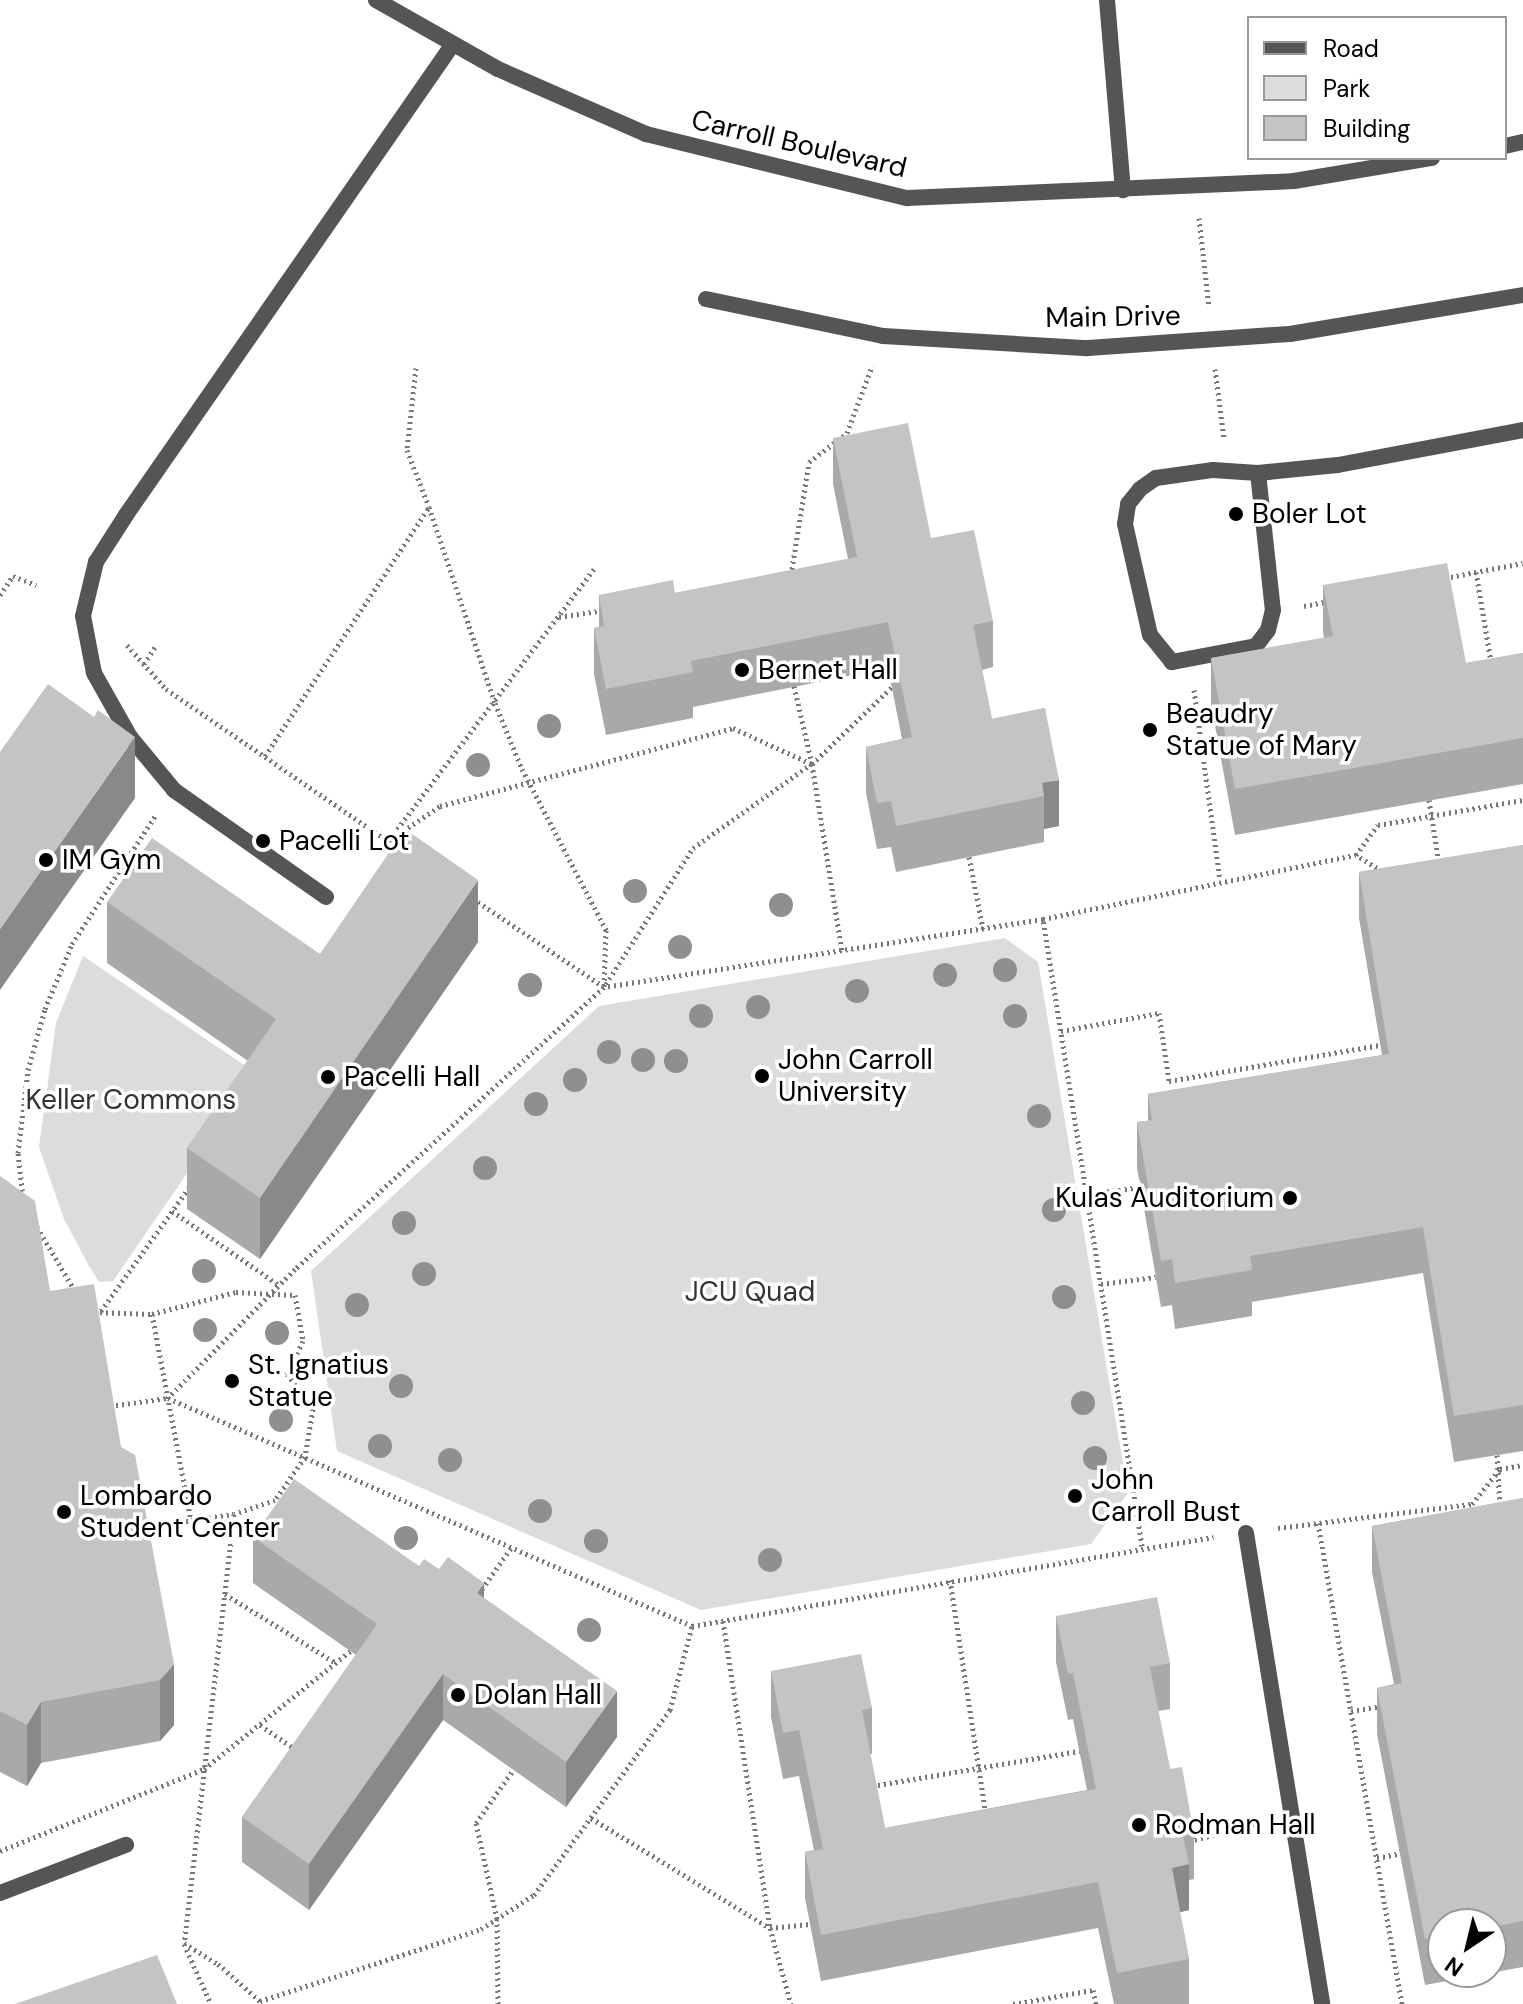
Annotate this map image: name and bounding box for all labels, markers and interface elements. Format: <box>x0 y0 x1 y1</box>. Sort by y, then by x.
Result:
legend <box>1247 16 1507 160</box>
text: Road <box>1323 33 1379 64</box>
text: Park <box>1323 73 1370 104</box>
street label: Carroll Boulevard <box>688 103 910 185</box>
text: Building <box>1323 113 1410 144</box>
street label: Main Drive <box>1045 299 1181 335</box>
place label: Boler Lot <box>1252 497 1367 531</box>
marker: Boler Lot <box>1227 505 1245 523</box>
place label: Bernet Hall <box>758 653 898 687</box>
marker: Bernet Hall <box>733 661 751 679</box>
place label: Beaudry Statue of Mary <box>1166 697 1357 763</box>
marker: Beaudry Statue of Mary <box>1141 721 1159 739</box>
place label: Pacelli Lot <box>279 824 410 858</box>
marker: Pacelli Lot <box>254 832 272 850</box>
place label: IM Gym <box>62 843 161 877</box>
marker: IM Gym <box>37 851 55 869</box>
place label: John Carroll University <box>778 1043 933 1109</box>
place label: Pacelli Hall <box>344 1060 480 1094</box>
marker: John Carroll University <box>753 1067 771 1085</box>
marker: Pacelli Hall <box>319 1068 337 1086</box>
park label: Keller Commons <box>26 1083 236 1117</box>
place label: Kulas Auditorium <box>1055 1181 1274 1215</box>
marker: Kulas Auditorium <box>1281 1189 1299 1207</box>
park label: JCU Quad <box>685 1275 815 1309</box>
place label: St. Ignatius Statue <box>248 1348 389 1414</box>
marker: St. Ignatius Statue <box>223 1372 241 1390</box>
place label: John Carroll Bust <box>1091 1463 1240 1529</box>
place label: Lombardo Student Center <box>80 1479 280 1545</box>
marker: John Carroll Bust <box>1066 1487 1084 1505</box>
marker: Lombardo Student Center <box>55 1503 73 1521</box>
place label: Dolan Hall <box>474 1678 602 1712</box>
marker: Dolan Hall <box>449 1686 467 1704</box>
place label: Rodman Hall <box>1155 1808 1315 1842</box>
marker: Rodman Hall <box>1130 1816 1148 1834</box>
north arrow <box>1427 1908 1507 1988</box>
text: N <box>1439 1950 1469 1983</box>

